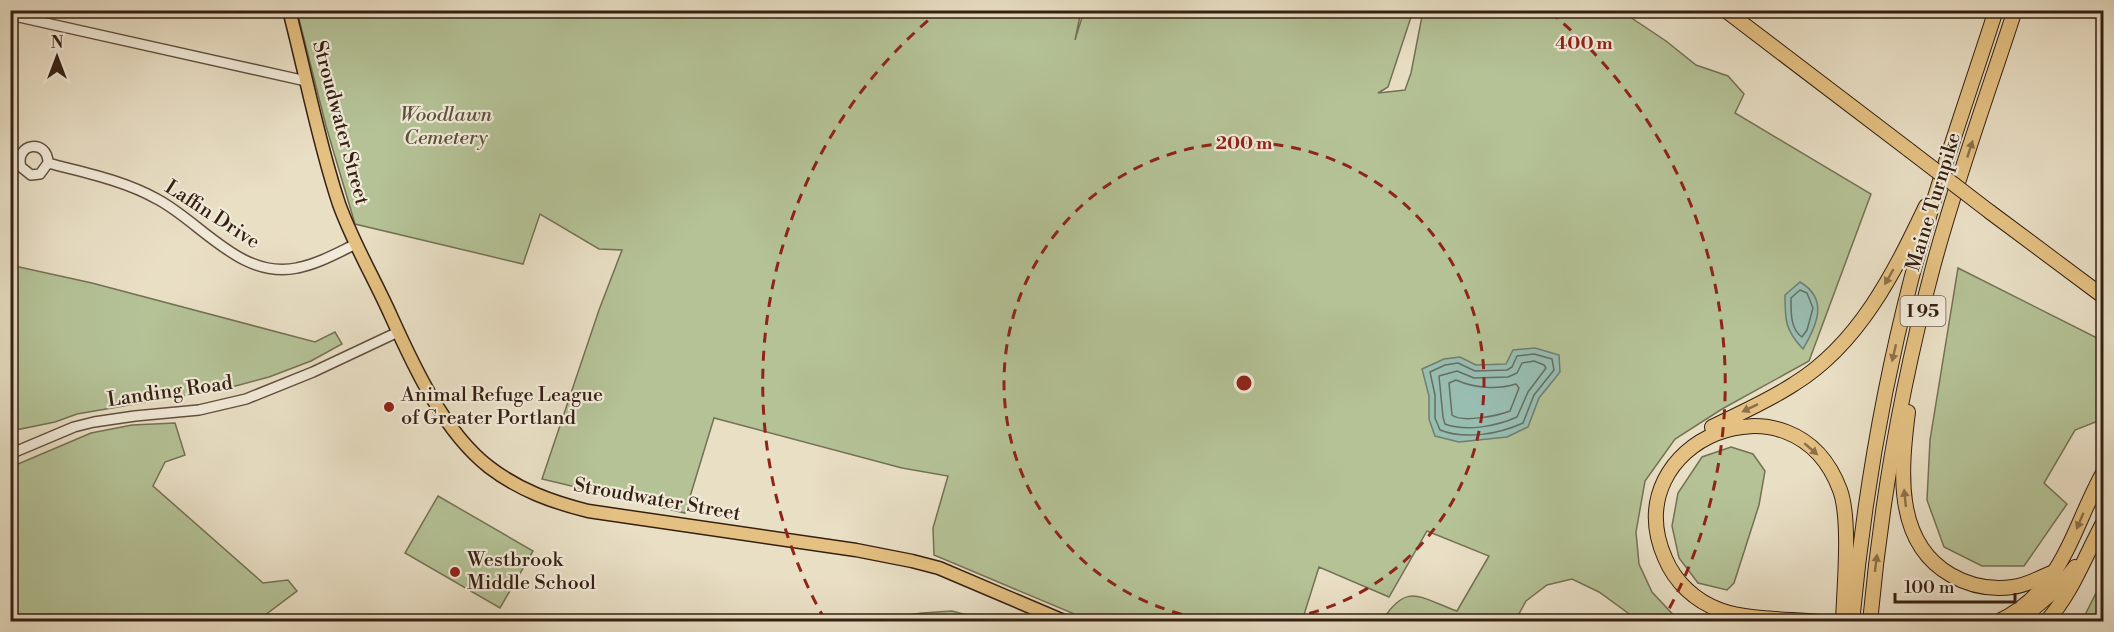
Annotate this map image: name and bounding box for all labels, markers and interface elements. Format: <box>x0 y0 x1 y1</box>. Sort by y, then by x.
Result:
north arrow <box>27 27 87 87</box>
text: 400 m <box>1555 32 1613 55</box>
text: N <box>51 33 64 53</box>
street label: Stroudwater Street <box>306 38 374 208</box>
park label: Woodlawn Cemetery <box>400 103 493 151</box>
street label: Maine Turnpike <box>1901 130 1967 274</box>
text: 200 m <box>1216 132 1273 155</box>
one-way arrow <box>1965 140 1975 158</box>
street label: Laffin Drive <box>160 175 264 255</box>
one-way arrow <box>1884 269 1895 285</box>
road number: I 95 <box>1900 296 1946 326</box>
one-way arrow <box>1889 343 1899 362</box>
street label: Landing Road <box>106 371 235 413</box>
centre of rings <box>1234 373 1254 393</box>
place label: Animal Refuge League of Greater Portland <box>400 383 603 431</box>
marker: Animal Refuge League of Greater Portland <box>382 400 396 414</box>
one-way arrow <box>1742 403 1759 413</box>
one-way arrow <box>1803 442 1818 455</box>
street label: Stroudwater Street <box>571 473 743 527</box>
one-way arrow <box>1900 488 1910 507</box>
one-way arrow <box>2075 512 2084 530</box>
place label: Westbrook Middle School <box>466 548 596 596</box>
one-way arrow <box>1871 554 1881 573</box>
marker: Westbrook Middle School <box>448 565 462 579</box>
scale bar <box>1895 566 2015 604</box>
text: 100 m <box>1904 576 1955 599</box>

